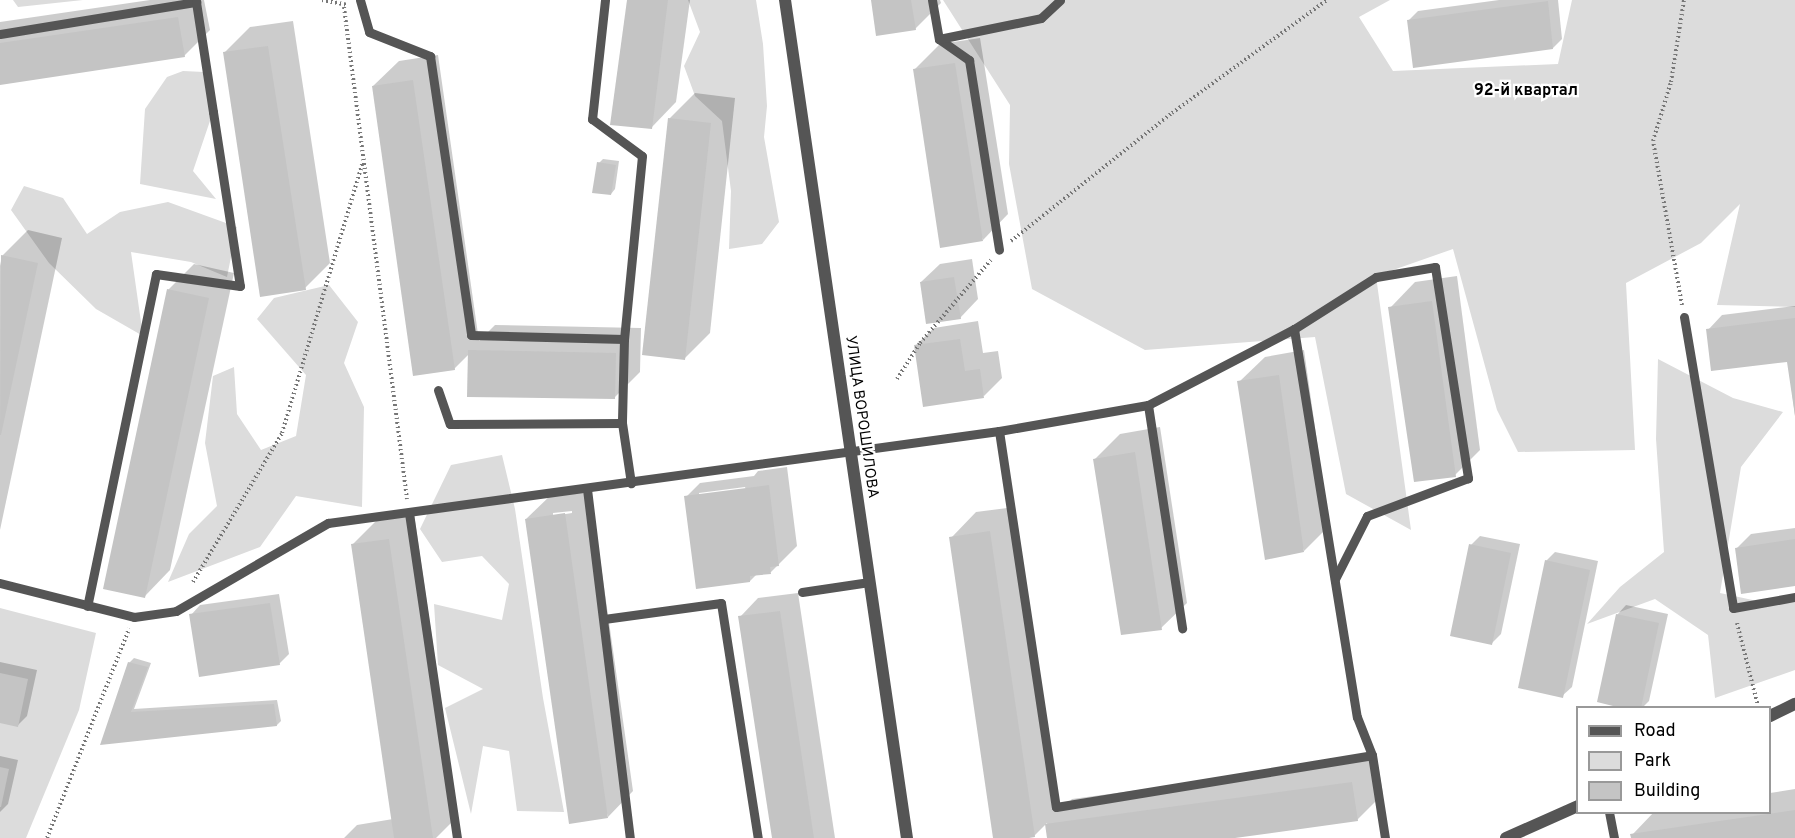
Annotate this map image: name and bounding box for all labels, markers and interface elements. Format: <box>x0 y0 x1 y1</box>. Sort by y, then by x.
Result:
district label: 92-й квартал <box>1474 81 1578 101</box>
street label: УЛИЦА ВОРОШИЛОВА <box>841 334 881 500</box>
legend <box>1576 706 1771 814</box>
text: Road <box>1634 720 1676 743</box>
text: Park <box>1634 750 1671 773</box>
text: Building <box>1634 780 1700 803</box>

